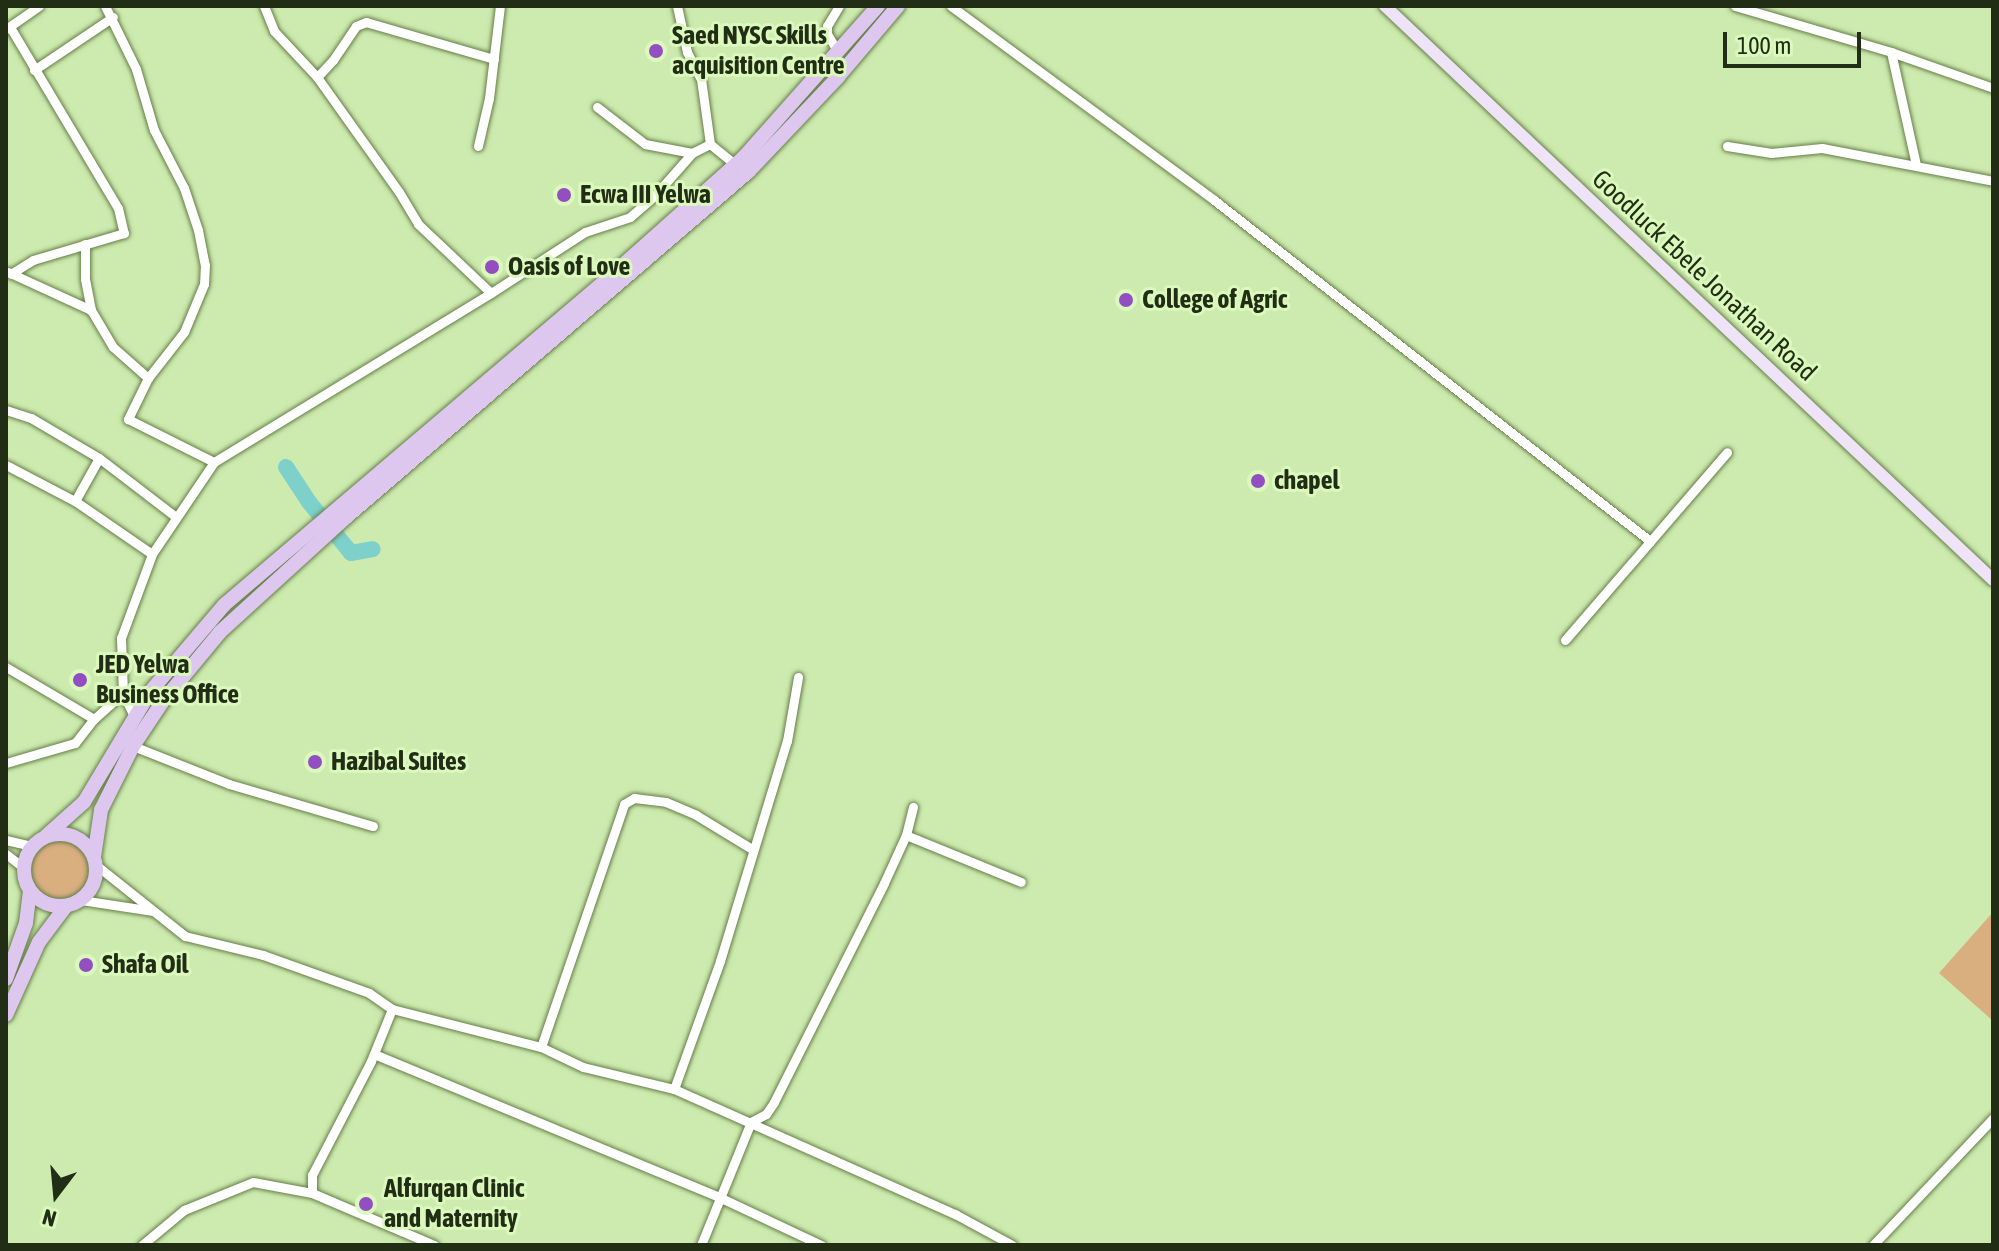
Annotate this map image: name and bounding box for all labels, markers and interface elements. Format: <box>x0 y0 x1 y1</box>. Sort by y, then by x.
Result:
scale bar <box>1727 16 1865 66</box>
place label: Saed NYSC Skills acquisition Centre <box>672 20 845 82</box>
text: 100 m <box>1737 32 1791 59</box>
marker: Saed NYSC Skills acquisition Centre <box>647 42 665 60</box>
street label: Goodluck Ebele Jonathan Road <box>1585 164 1823 388</box>
place label: Ecwa III Yelwa <box>580 179 711 211</box>
marker: Ecwa III Yelwa <box>555 186 573 204</box>
place label: Oasis of Love <box>508 251 630 283</box>
marker: Oasis of Love <box>483 258 501 276</box>
place label: College of Agric <box>1142 284 1287 316</box>
marker: College of Agric <box>1117 291 1135 309</box>
place label: chapel <box>1274 465 1339 497</box>
marker: chapel <box>1249 472 1267 490</box>
place label: JED Yelwa Business Office <box>96 649 239 710</box>
marker: JED Yelwa Business Office <box>71 671 89 689</box>
place label: Hazibal Suites <box>331 746 466 778</box>
marker: Hazibal Suites <box>306 753 324 771</box>
place label: Shafa Oil <box>102 949 189 981</box>
marker: Shafa Oil <box>77 956 95 974</box>
north arrow <box>16 1155 96 1235</box>
place label: Alfurqan Clinic and Maternity <box>384 1173 524 1234</box>
marker: Alfurqan Clinic and Maternity <box>355 1193 377 1215</box>
text: N <box>40 1204 59 1232</box>

